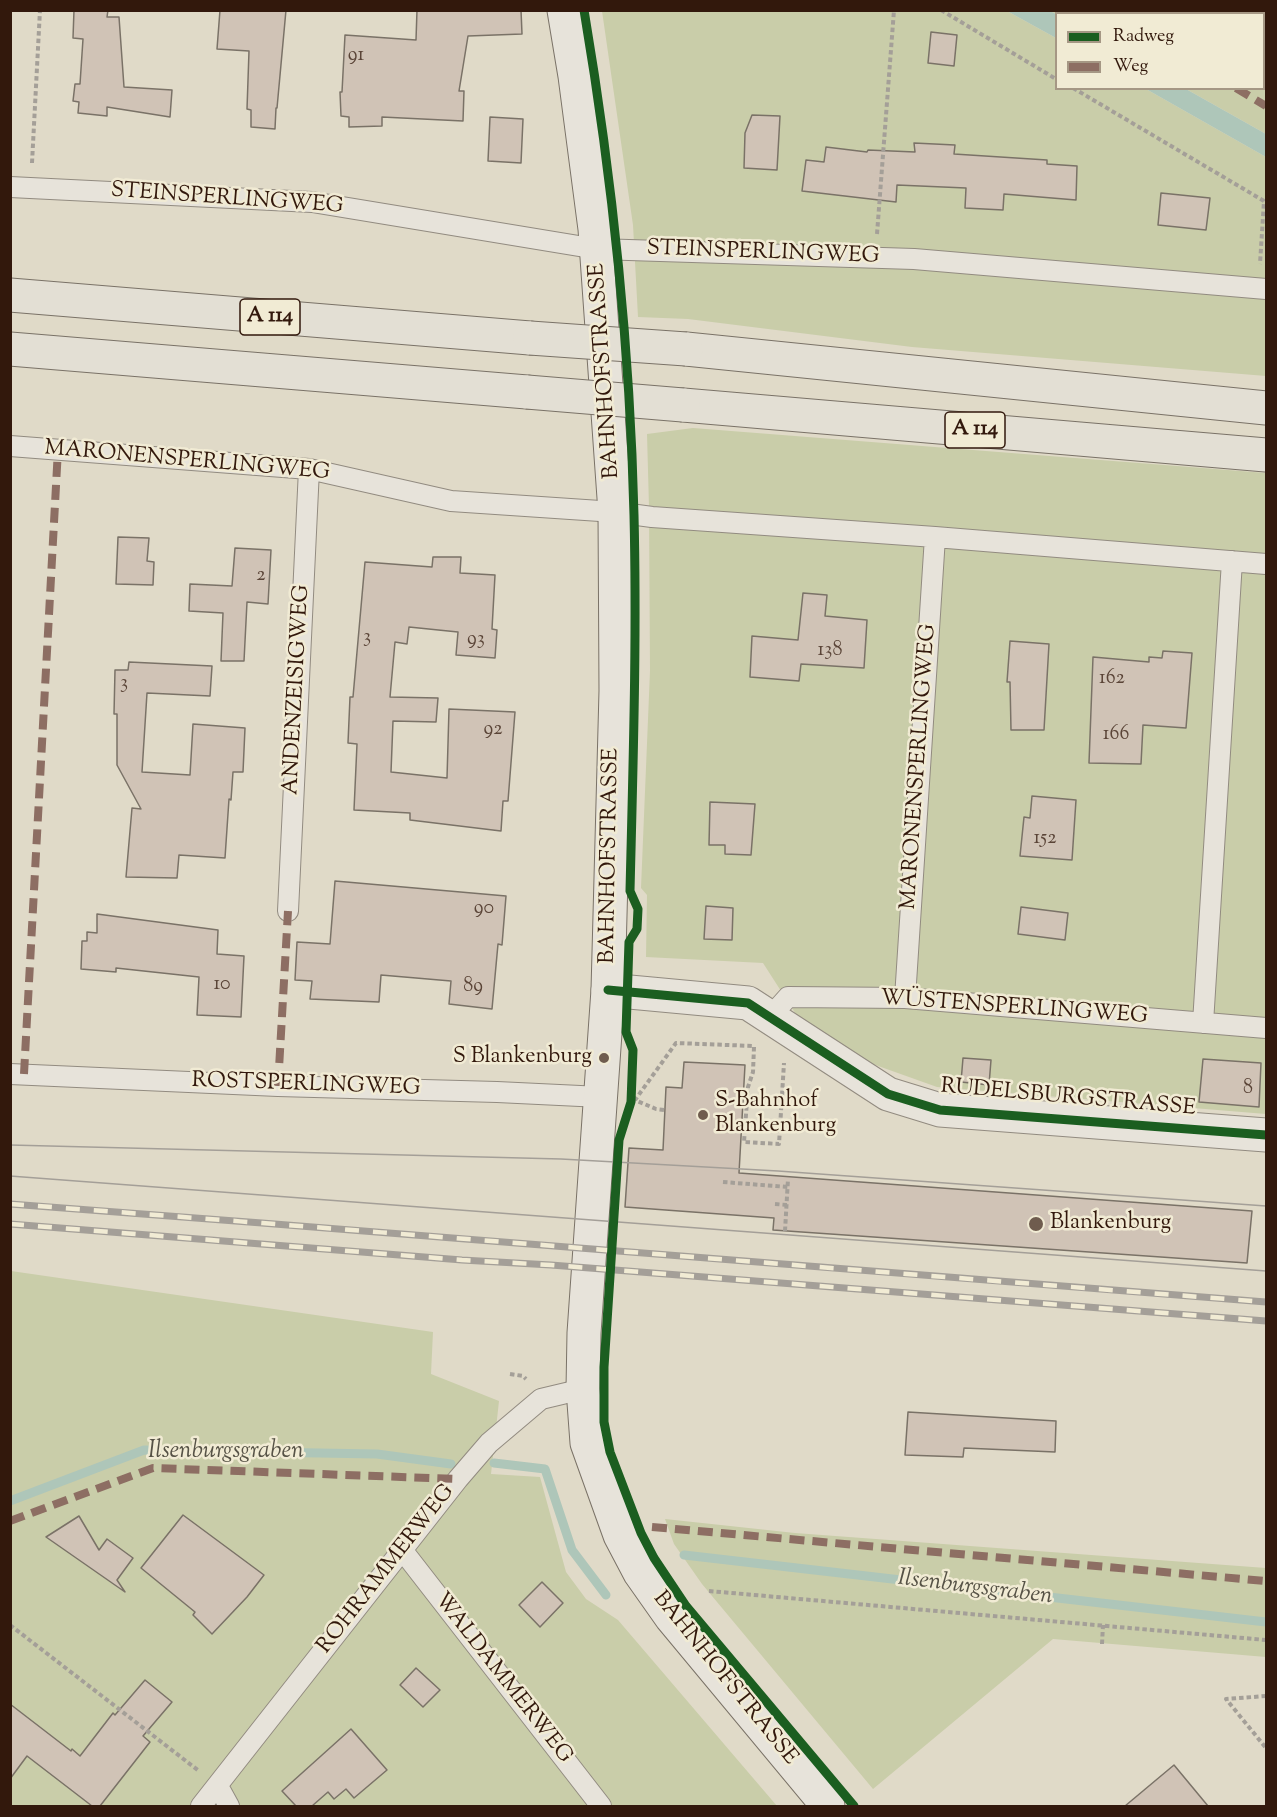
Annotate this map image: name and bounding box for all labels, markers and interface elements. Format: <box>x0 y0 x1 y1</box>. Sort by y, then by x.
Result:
legend <box>1055 12 1265 90</box>
text: Radweg <box>1113 24 1174 50</box>
house number: 91 <box>348 45 364 69</box>
text: Weg <box>1113 54 1148 80</box>
street label: STEINSPERLINGWEG <box>110 179 344 221</box>
street label: STEINSPERLINGWEG <box>646 237 880 271</box>
street label: BAHNHOFSTRASSE <box>585 262 627 480</box>
road number: A 114 <box>240 299 300 335</box>
road number: A 114 <box>945 412 1005 448</box>
street label: MARONENSPERLINGWEG <box>43 436 331 488</box>
house number: 2 <box>256 565 266 589</box>
street label: ANDENZEISIGWEG <box>279 584 317 796</box>
street label: MARONENSPERLINGWEG <box>897 623 943 911</box>
house number: 3 <box>363 627 371 651</box>
house number: 93 <box>467 629 485 653</box>
house number: 138 <box>818 640 842 664</box>
house number: 162 <box>1099 668 1125 692</box>
house number: 3 <box>120 673 128 697</box>
house number: 92 <box>483 719 503 743</box>
house number: 166 <box>1103 724 1129 748</box>
street label: BAHNHOFSTRASSE <box>596 748 626 964</box>
house number: 152 <box>1034 828 1056 852</box>
house number: 90 <box>474 898 494 922</box>
house number: 10 <box>213 974 231 998</box>
house number: 89 <box>463 976 483 1000</box>
street label: WÜSTENSPERLINGWEG <box>879 986 1149 1032</box>
place label: S Blankenburg <box>453 1045 592 1071</box>
marker: S Blankenburg <box>597 1051 611 1065</box>
street label: ROSTSPERLINGWEG <box>191 1069 421 1103</box>
street label: RUDELSBURGSTRASSE <box>939 1075 1197 1123</box>
house number: 8 <box>1243 1078 1253 1102</box>
place label: S-Bahnhof Blankenburg <box>715 1089 836 1140</box>
marker: S-Bahnhof Blankenburg <box>696 1108 710 1122</box>
place label: Blankenburg <box>1050 1211 1171 1237</box>
marker: Blankenburg <box>1027 1215 1045 1233</box>
water label: Ilsenburgsgraben <box>148 1439 304 1467</box>
street label: ROHRAMMERWEG <box>313 1480 461 1660</box>
water label: Ilsenburgsgraben <box>896 1565 1054 1613</box>
street label: BAHNHOFSTRASSE <box>646 1587 802 1771</box>
street label: WALDAMMERWEG <box>427 1588 577 1770</box>

